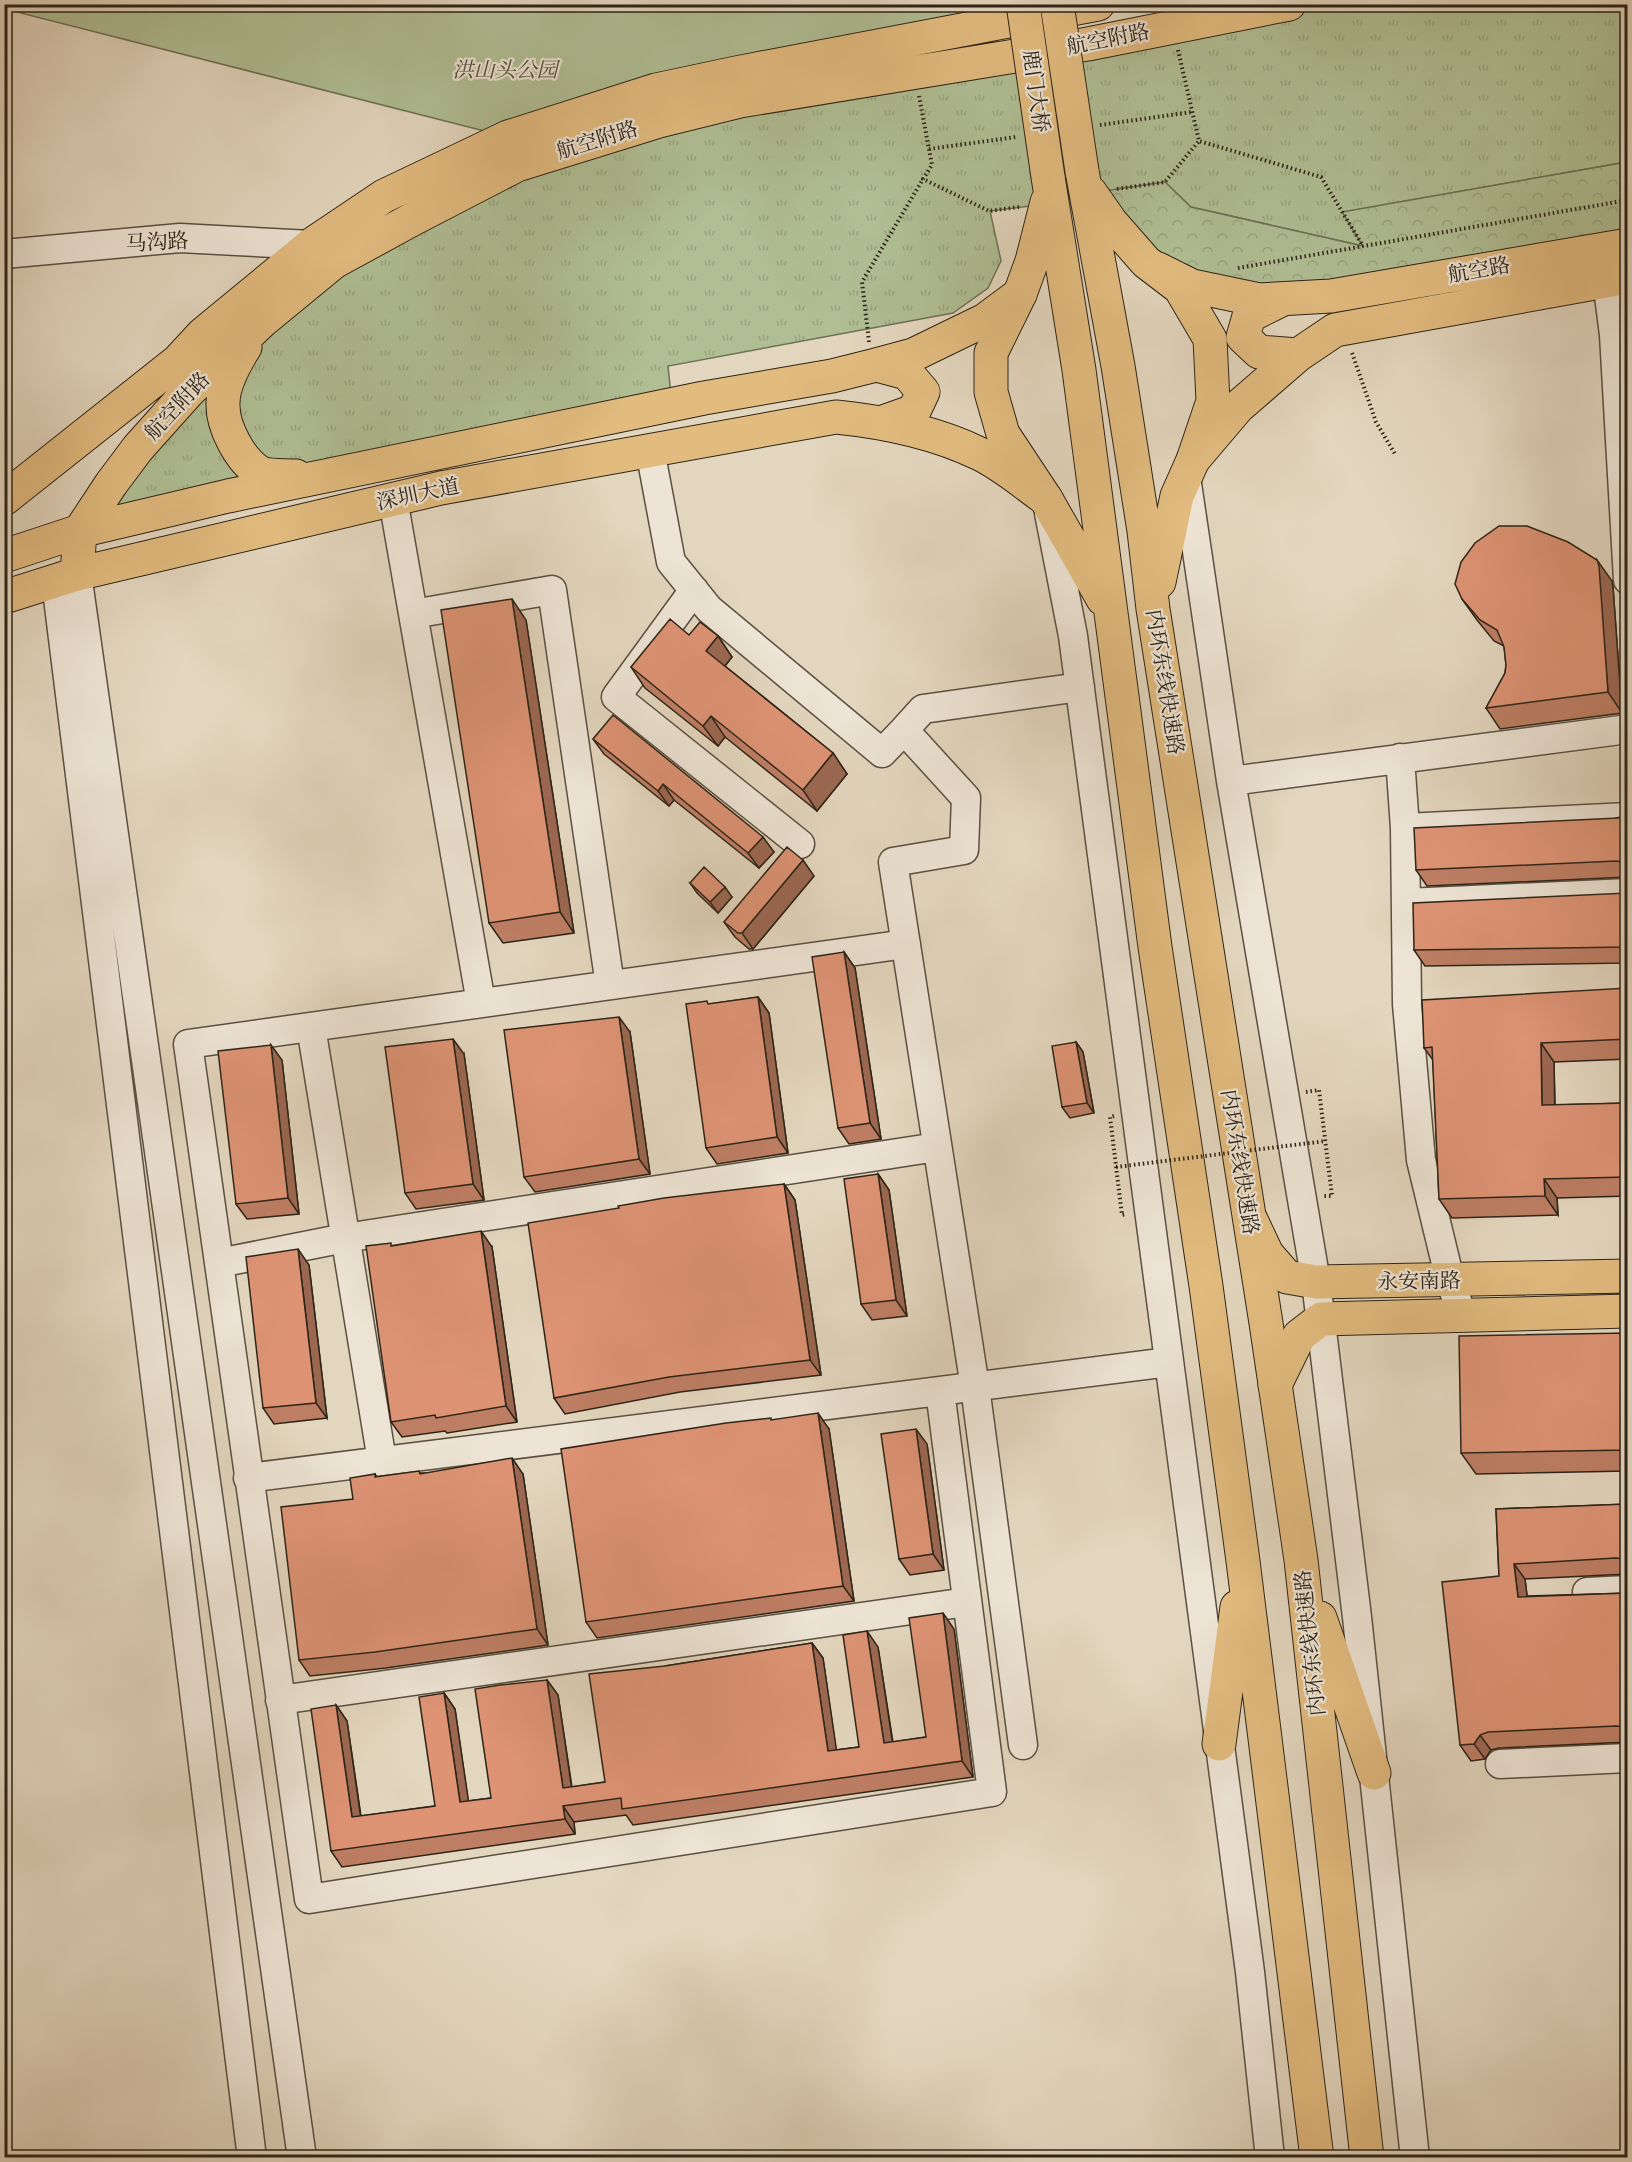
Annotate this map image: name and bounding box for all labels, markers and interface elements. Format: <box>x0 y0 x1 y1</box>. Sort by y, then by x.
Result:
street label: 航空附路 <box>1065 20 1152 59</box>
street label: 鹿门大桥 <box>1018 48 1053 134</box>
park label: 洪山头公园 <box>453 59 560 82</box>
street label: 航空附路 <box>554 117 641 164</box>
street label: 马沟路 <box>125 229 189 256</box>
street label: 航空路 <box>1446 254 1512 287</box>
street label: 航空附路 <box>140 368 214 445</box>
street label: 深圳大道 <box>375 475 462 514</box>
street label: 内环东线快速路 <box>1142 608 1187 756</box>
street label: 内环东线快速路 <box>1217 1088 1262 1236</box>
street label: 永安南路 <box>1377 1269 1461 1294</box>
street label: 内环东线快速路 <box>1291 1569 1330 1717</box>

